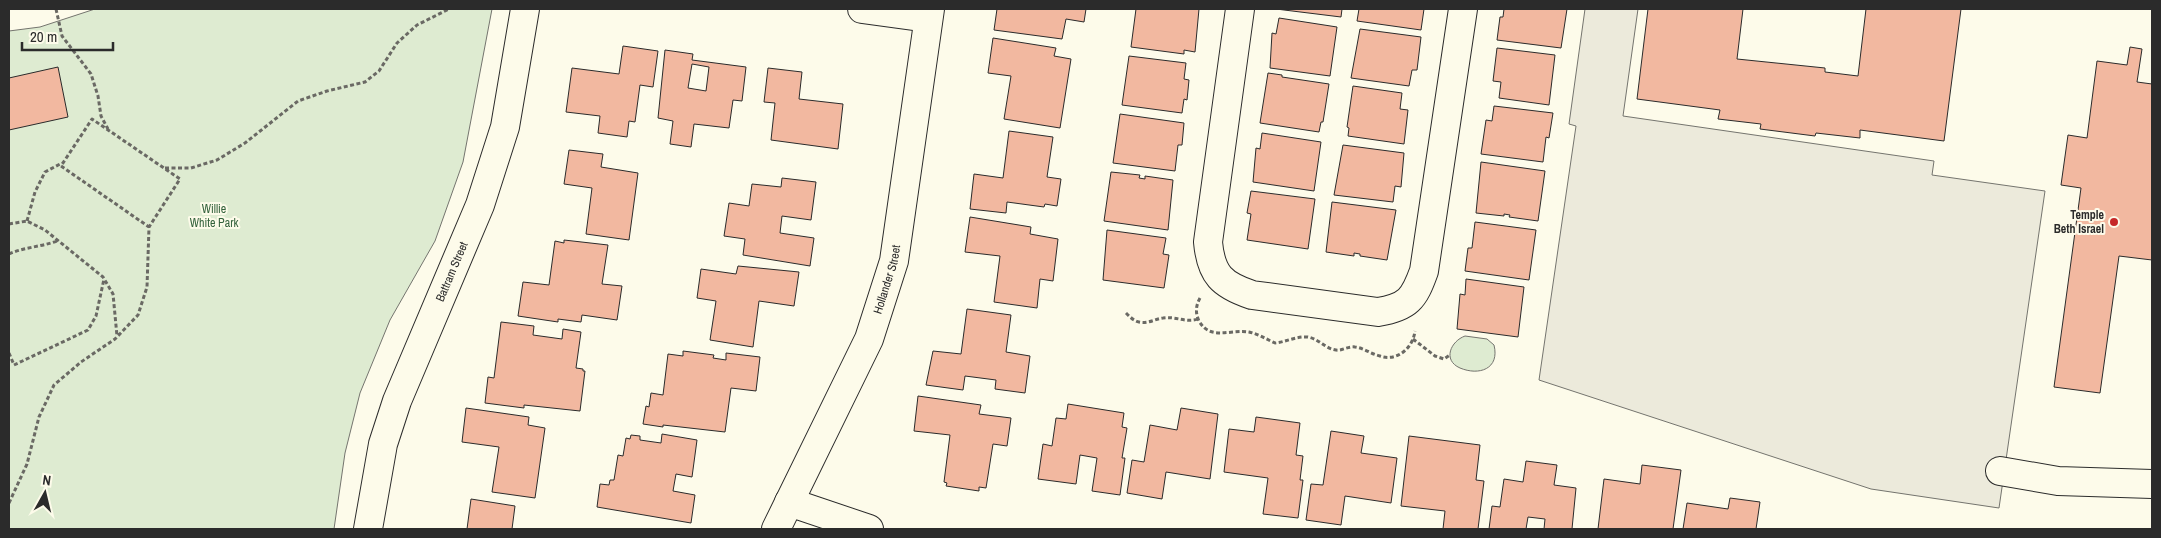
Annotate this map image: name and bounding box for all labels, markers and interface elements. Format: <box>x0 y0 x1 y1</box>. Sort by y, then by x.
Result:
scale bar <box>22 20 114 52</box>
text: 20 m <box>30 26 57 47</box>
park label: Willie White Park <box>190 201 238 231</box>
place label: Temple Beth Israel <box>2054 207 2105 237</box>
marker: Temple Beth Israel <box>2108 216 2120 228</box>
street label: Battram Street <box>432 239 472 304</box>
street label: Hollander Street <box>870 244 904 316</box>
north arrow <box>20 468 70 518</box>
text: N <box>41 471 52 490</box>

